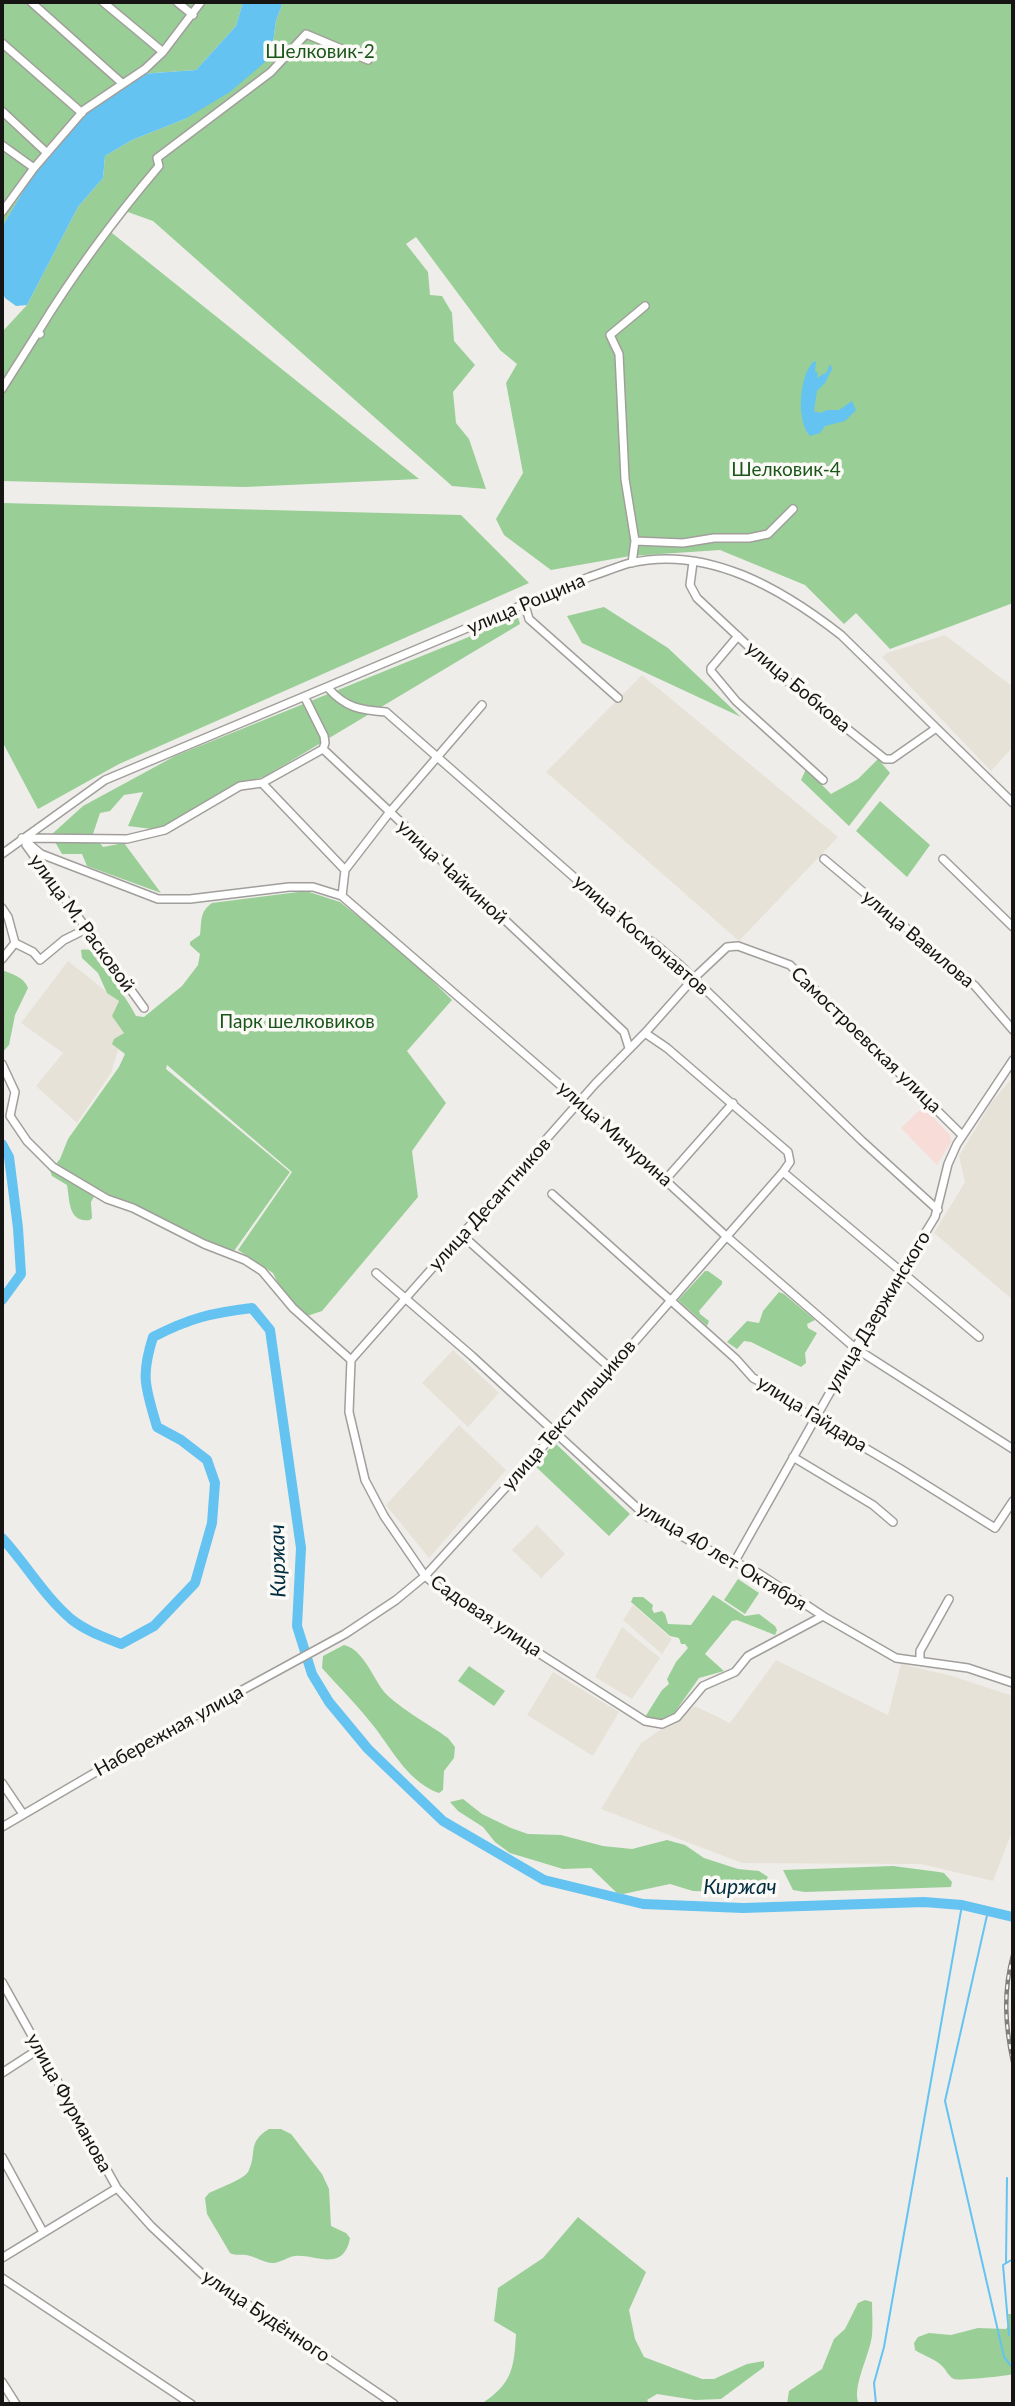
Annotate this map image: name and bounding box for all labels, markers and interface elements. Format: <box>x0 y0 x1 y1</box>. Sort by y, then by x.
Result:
park label: Шелковик-2 <box>265 41 375 63</box>
park label: Шелковик-4 <box>731 459 841 481</box>
street label: улица Рощина <box>464 569 588 639</box>
street label: улица Бобкова <box>741 637 855 737</box>
street label: улица Чайкиной <box>392 815 512 929</box>
street label: улица М. Расковой <box>24 850 140 996</box>
street label: улица Космонавтов <box>569 870 713 1000</box>
street label: улица Вавилова <box>857 885 979 993</box>
street label: Самостроевская улица <box>786 962 946 1118</box>
park label: Парк шелковиков <box>219 1011 375 1033</box>
street label: улица Мичурина <box>553 1077 677 1191</box>
street label: улица Десантников <box>424 1133 556 1275</box>
street label: улица Дзержинского <box>821 1227 935 1397</box>
street label: улица Текстильщиков <box>497 1335 641 1495</box>
street label: улица Гайдара <box>753 1371 871 1457</box>
street label: улица 40 лет Октября <box>633 1496 811 1616</box>
water label: Киржач <box>265 1524 291 1598</box>
street label: Садовая улица <box>426 1570 546 1662</box>
street label: Набережная улица <box>91 1681 247 1781</box>
water label: Киржач <box>703 1874 777 1900</box>
street label: улица Фурманова <box>21 2030 117 2176</box>
street label: улица Будённого <box>198 2265 334 2367</box>

